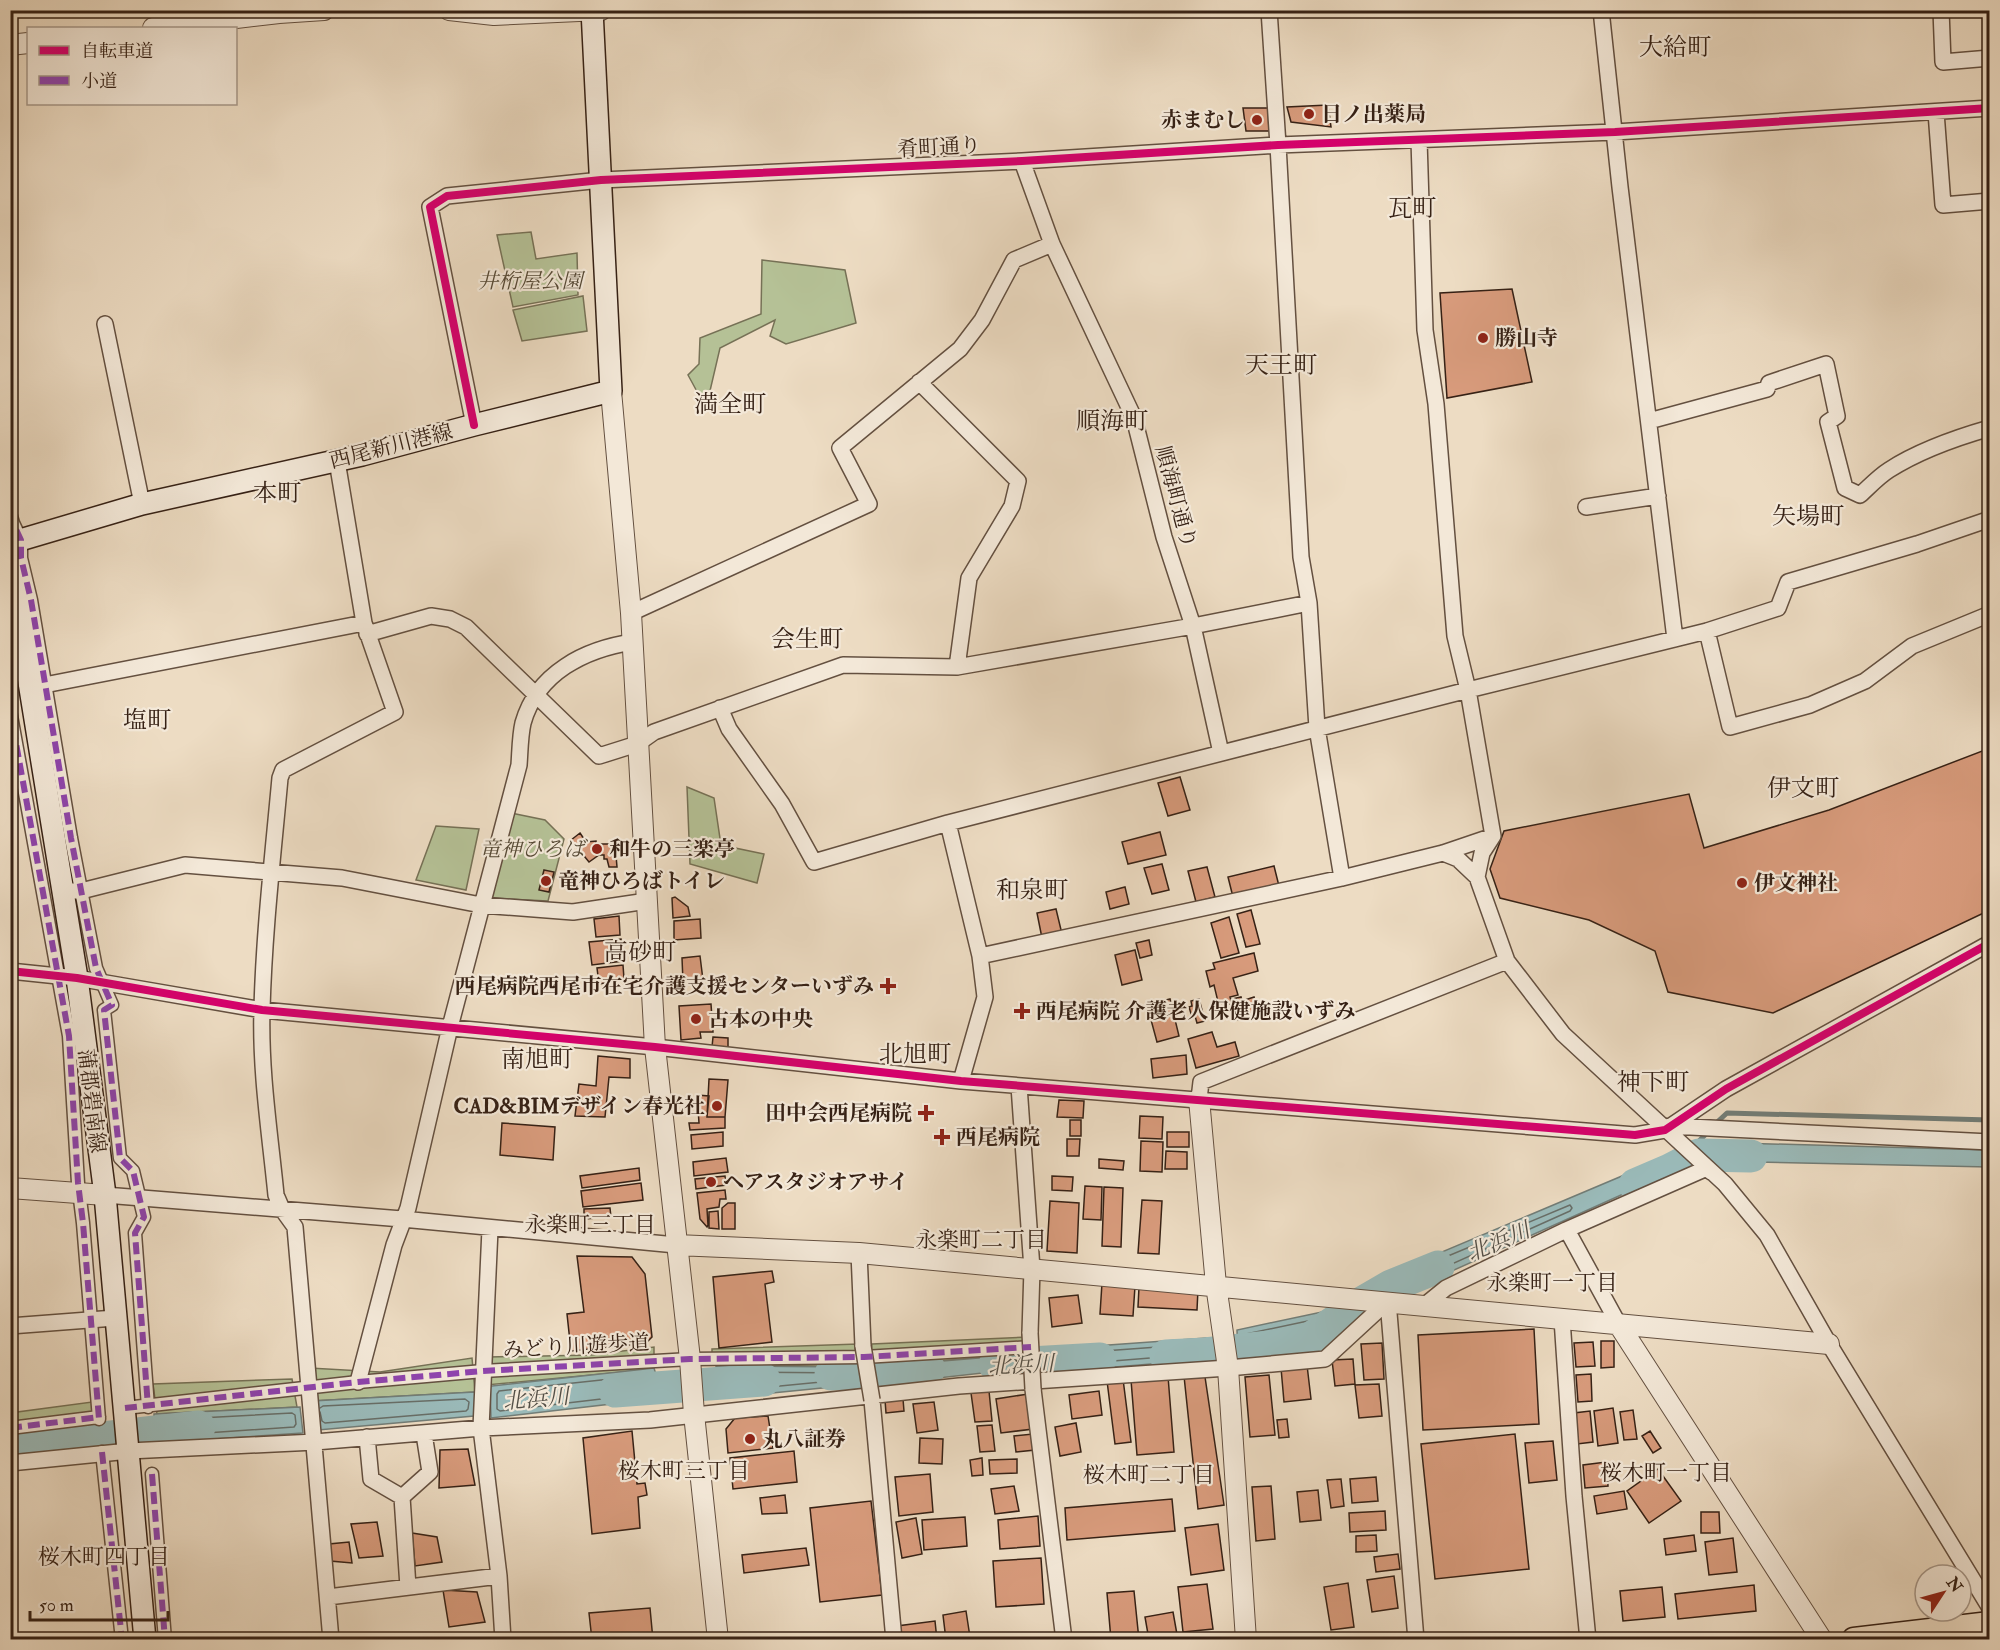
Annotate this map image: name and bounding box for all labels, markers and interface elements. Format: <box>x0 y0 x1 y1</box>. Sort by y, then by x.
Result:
legend <box>27 27 237 105</box>
district label: 大給町 <box>1639 32 1711 63</box>
text: 自転車道 <box>81 40 153 63</box>
text: 小道 <box>81 70 117 93</box>
place label: 日ノ出薬局 <box>1321 101 1426 128</box>
place label: 赤まむし <box>1161 107 1245 134</box>
marker: 日ノ出薬局 <box>1302 107 1316 121</box>
marker: 赤まむし <box>1250 113 1264 127</box>
street label: 肴町通り <box>896 132 982 163</box>
district label: 瓦町 <box>1388 193 1436 224</box>
park label: 井桁屋公園 <box>478 268 585 295</box>
place label: 勝山寺 <box>1495 325 1558 352</box>
marker: 勝山寺 <box>1476 331 1490 345</box>
district label: 天王町 <box>1245 350 1317 381</box>
district label: 満全町 <box>694 389 766 420</box>
district label: 順海町 <box>1076 406 1148 437</box>
street label: 西尾新川港線 <box>327 418 456 475</box>
street label: 順海町通り <box>1149 443 1202 551</box>
district label: 本町 <box>253 478 301 509</box>
district label: 矢場町 <box>1772 501 1844 532</box>
district label: 会生町 <box>771 624 843 655</box>
district label: 塩町 <box>123 705 171 736</box>
district label: 伊文町 <box>1767 773 1839 804</box>
park label: 竜神ひろば <box>480 836 588 863</box>
place label: 和牛の三楽亭 <box>609 836 735 863</box>
marker: 和牛の三楽亭 <box>590 842 604 856</box>
place label: 竜神ひろばトイレ <box>558 868 725 895</box>
place label: 伊文神社 <box>1754 870 1838 897</box>
marker: 竜神ひろばトイレ <box>539 874 553 888</box>
district label: 和泉町 <box>996 875 1068 906</box>
marker: 伊文神社 <box>1735 876 1749 890</box>
district label: 高砂町 <box>604 937 676 968</box>
place label: 西尾病院西尾市在宅介護支援センターいずみ <box>455 973 874 1000</box>
marker: 西尾病院西尾市在宅介護支援センターいずみ <box>879 977 897 995</box>
place label: 西尾病院 介護老人保健施設いずみ <box>1036 998 1355 1025</box>
marker: 西尾病院 介護老人保健施設いずみ <box>1013 1002 1031 1020</box>
place label: 古本の中央 <box>708 1006 813 1033</box>
marker: 古本の中央 <box>689 1012 703 1026</box>
district label: 北旭町 <box>879 1039 951 1070</box>
district label: 南旭町 <box>501 1044 573 1075</box>
street label: 蒲郡碧南線 <box>72 1047 111 1155</box>
district label: 神下町 <box>1617 1067 1689 1098</box>
place label: CAD&BIMデザイン春光社 <box>454 1093 705 1120</box>
marker: CAD&BIMデザイン春光社 <box>710 1099 724 1113</box>
place label: 田中会西尾病院 <box>765 1100 912 1127</box>
marker: 田中会西尾病院 <box>917 1104 935 1122</box>
place label: 西尾病院 <box>956 1124 1040 1151</box>
marker: 西尾病院 <box>933 1128 951 1146</box>
place label: ヘアスタジオアサイ <box>723 1169 908 1196</box>
marker: ヘアスタジオアサイ <box>704 1175 718 1189</box>
district label: 永楽町三丁目 <box>524 1211 656 1239</box>
water label: 北浜川 <box>1463 1215 1536 1268</box>
district label: 永楽町二丁目 <box>915 1226 1047 1254</box>
district label: 永楽町一丁目 <box>1486 1269 1618 1297</box>
street label: みどり川遊歩道 <box>502 1329 650 1364</box>
water label: 北浜川 <box>987 1349 1057 1381</box>
water label: 北浜川 <box>502 1382 572 1416</box>
place label: 丸八証券 <box>762 1426 846 1453</box>
marker: 丸八証券 <box>743 1432 757 1446</box>
district label: 桜木町三丁目 <box>618 1457 750 1485</box>
district label: 桜木町一丁目 <box>1600 1459 1732 1487</box>
district label: 桜木町二丁目 <box>1083 1461 1215 1489</box>
district label: 桜木町四丁目 <box>38 1543 170 1571</box>
north arrow <box>1913 1563 1973 1623</box>
text: N <box>1941 1572 1967 1597</box>
scale bar <box>30 1584 168 1622</box>
text: 50 m <box>39 1594 74 1617</box>

